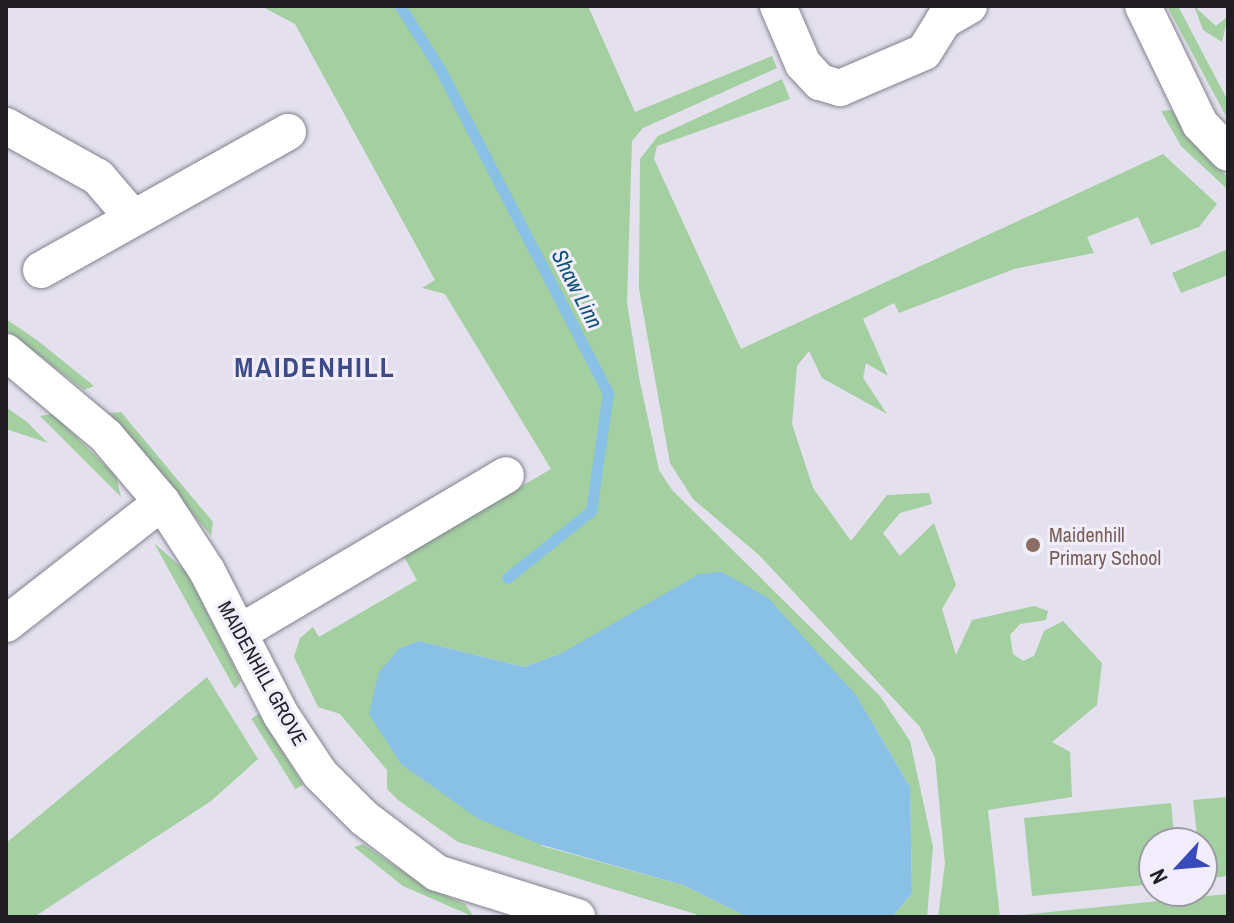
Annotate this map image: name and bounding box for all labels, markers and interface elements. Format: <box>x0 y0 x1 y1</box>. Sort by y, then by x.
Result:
water label: Shaw Linn <box>546 245 608 333</box>
district label: MAIDENHILL <box>234 350 396 384</box>
place label: Maidenhill Primary School <box>1049 522 1161 569</box>
marker: Maidenhill Primary School <box>1024 536 1042 554</box>
street label: MAIDENHILL GROVE <box>213 596 313 750</box>
north arrow <box>1138 827 1218 907</box>
text: N <box>1142 864 1175 889</box>

